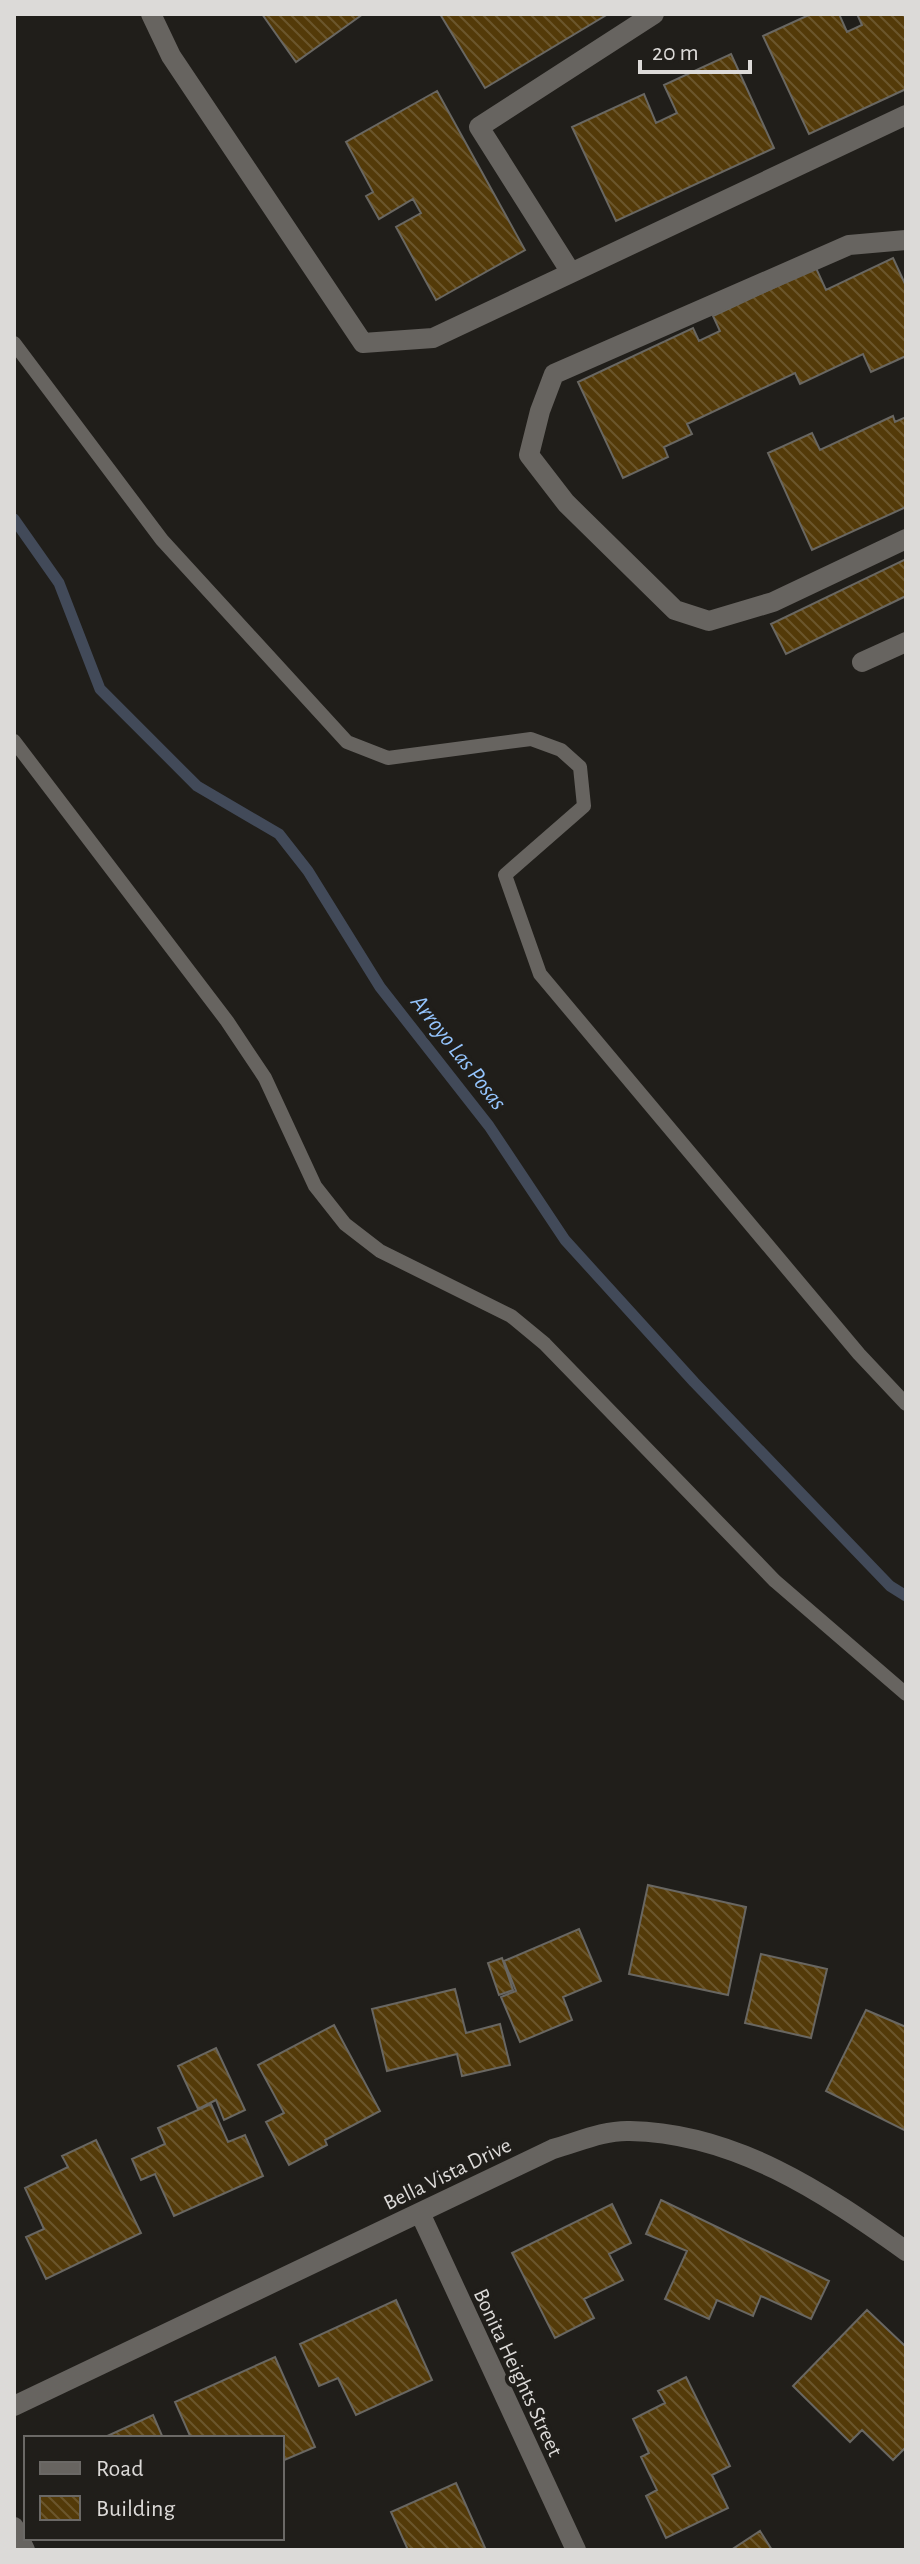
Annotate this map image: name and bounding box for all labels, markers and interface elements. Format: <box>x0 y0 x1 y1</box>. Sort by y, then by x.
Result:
scale bar <box>640 24 750 74</box>
text: 20 m <box>652 41 699 65</box>
water label: Arroyo Las Posas <box>405 990 511 1115</box>
street label: Bella Vista Drive <box>380 2134 515 2214</box>
street label: Bonita Heights Street <box>470 2285 567 2460</box>
legend <box>24 2436 284 2540</box>
text: Road <box>96 2457 144 2481</box>
text: Building <box>96 2497 175 2521</box>

